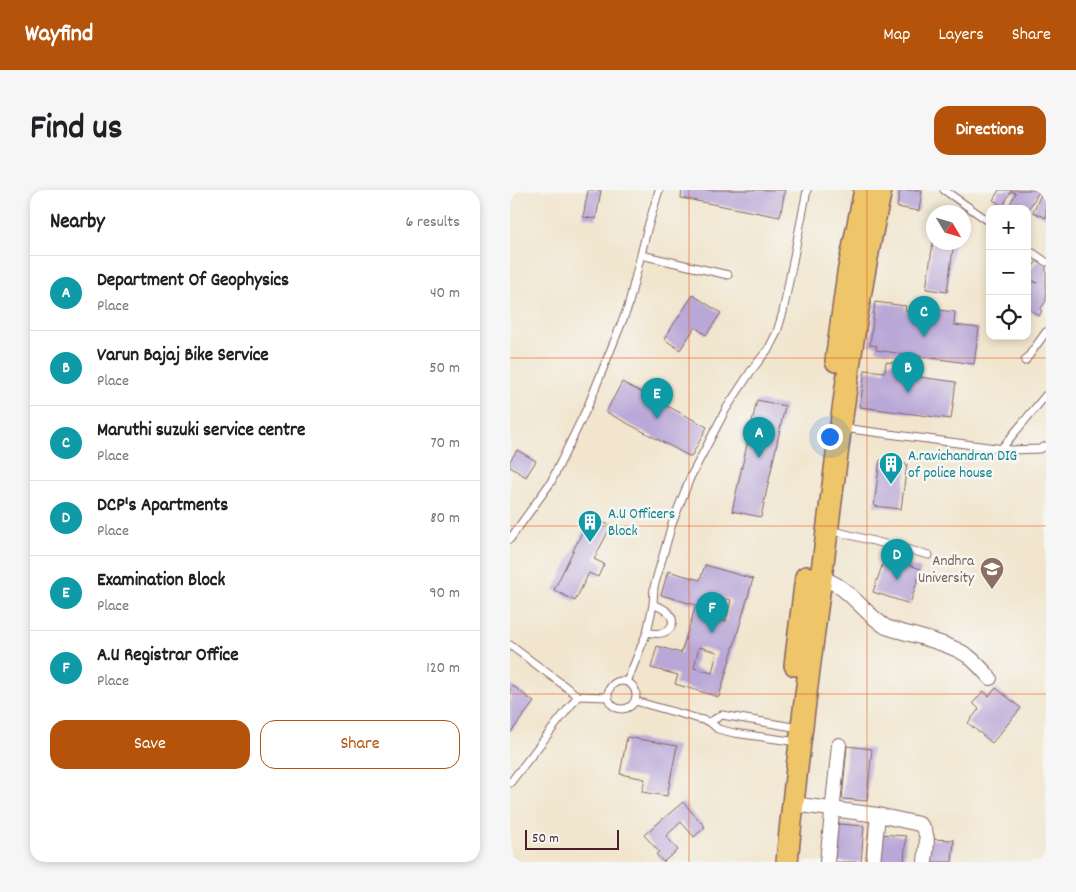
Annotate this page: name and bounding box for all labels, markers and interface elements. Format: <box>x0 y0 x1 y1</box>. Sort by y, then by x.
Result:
text: Wayfind <box>25 18 93 52</box>
text: Map <box>883 23 910 48</box>
text: Layers <box>938 23 984 48</box>
text: Share <box>1012 23 1051 48</box>
text: Find us <box>30 105 122 155</box>
button: Directions <box>934 106 1046 155</box>
north arrow <box>926 205 971 250</box>
map controls <box>986 205 1031 340</box>
button: + <box>986 205 1031 250</box>
text: Nearby <box>50 208 105 238</box>
text: 6 results <box>405 211 460 234</box>
button: − <box>986 250 1031 295</box>
text: Department Of Geophysics <box>97 268 289 295</box>
text: A <box>62 282 70 305</box>
text: 40 m <box>430 282 460 305</box>
text: Place <box>97 295 129 318</box>
button: locate <box>986 295 1031 340</box>
pin: C <box>908 296 940 337</box>
text: Varun Bajaj Bike Service <box>97 343 269 370</box>
pin: B <box>892 352 924 393</box>
text: B <box>62 357 70 380</box>
text: 50 m <box>429 357 460 380</box>
text: Place <box>97 370 129 393</box>
pin: E <box>641 378 673 419</box>
pin: A <box>743 417 775 458</box>
text: Maruthi suzuki service centre <box>97 418 305 445</box>
your location <box>817 424 843 450</box>
text: C <box>62 432 70 455</box>
text: 70 m <box>430 432 460 455</box>
text: Place <box>97 445 129 468</box>
place label: A.ravichandran DIG of police house <box>908 446 1017 485</box>
building icon: A.ravichandran DIG of police house <box>878 451 904 485</box>
text: DCP's Apartments <box>97 493 228 520</box>
place label: A.U Officers Block <box>608 504 675 543</box>
text: D <box>62 507 70 530</box>
text: 80 m <box>430 507 460 530</box>
building icon: A.U Officers Block <box>577 509 603 543</box>
text: Place <box>97 520 129 543</box>
pin: D <box>881 539 913 580</box>
place label: Andhra University <box>918 551 975 590</box>
school or university icon: Andhra University <box>979 556 1005 590</box>
text: Examination Block <box>97 568 225 595</box>
text: E <box>62 582 70 605</box>
text: 90 m <box>429 582 460 605</box>
pin: F <box>696 592 728 633</box>
text: Place <box>97 595 129 618</box>
text: A.U Registrar Office <box>97 643 239 670</box>
text: F <box>62 657 70 680</box>
text: 120 m <box>426 657 460 680</box>
text: Place <box>97 670 129 693</box>
button: Save <box>50 720 250 769</box>
button: Share <box>260 720 460 769</box>
scale bar <box>525 827 619 850</box>
text: 50 m <box>532 829 559 849</box>

